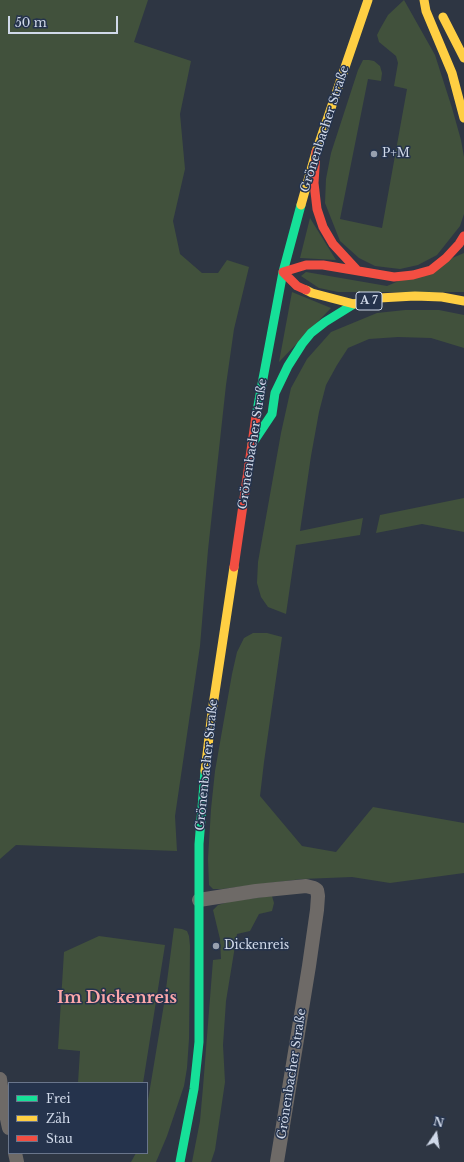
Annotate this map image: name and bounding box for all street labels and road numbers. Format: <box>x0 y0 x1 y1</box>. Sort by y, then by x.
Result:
street label: Grönenbacher Straße <box>298 64 352 194</box>
road number: A 7 <box>356 292 382 310</box>
street label: Grönenbacher Straße <box>236 378 270 510</box>
street label: Grönenbacher Straße <box>193 699 221 831</box>
street label: Grönenbacher Straße <box>275 1008 309 1140</box>

